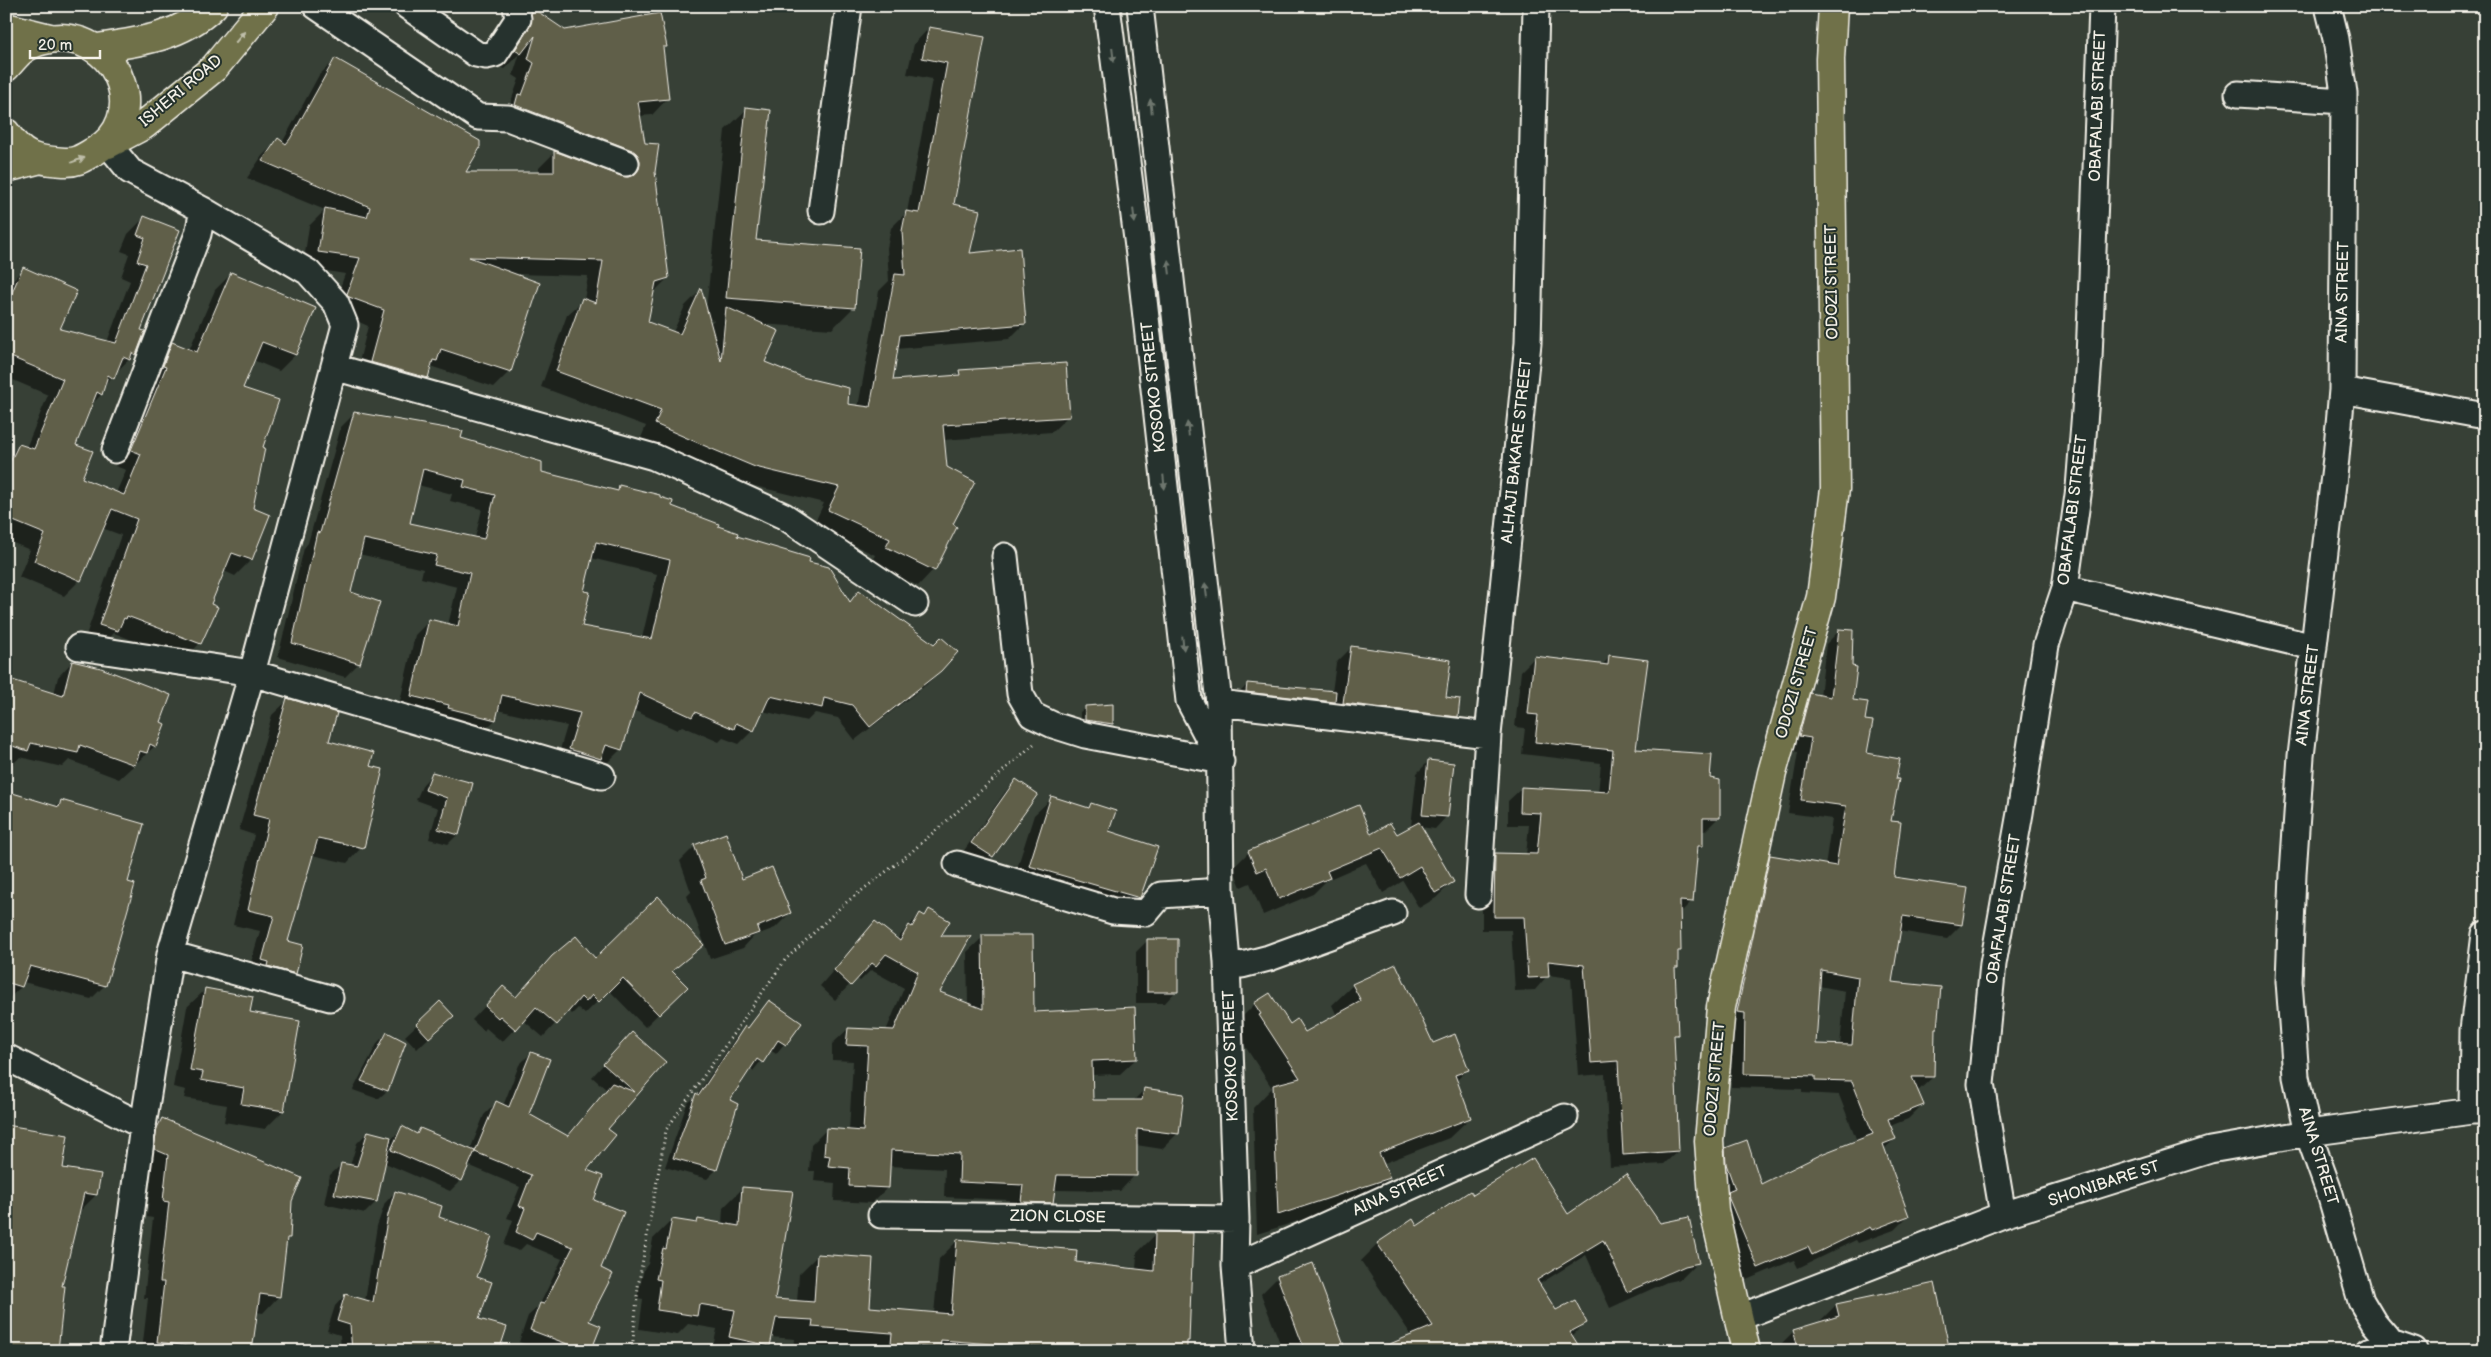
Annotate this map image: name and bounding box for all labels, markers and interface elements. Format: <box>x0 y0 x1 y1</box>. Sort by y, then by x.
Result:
scale bar <box>30 28 100 60</box>
one-way arrow <box>234 30 245 43</box>
street label: OBAFALABI STREET <box>2086 30 2110 182</box>
text: 20 m <box>38 36 72 55</box>
one-way arrow <box>1109 47 1117 63</box>
street label: ISHERI ROAD <box>136 51 226 131</box>
one-way arrow <box>1147 98 1155 114</box>
one-way arrow <box>71 156 86 164</box>
one-way arrow <box>1130 208 1138 224</box>
street label: ODOZI STREET <box>1821 224 1843 340</box>
street label: AINA STREET <box>2333 241 2353 343</box>
one-way arrow <box>1165 259 1173 275</box>
street label: KOSOKO STREET <box>1138 320 1170 453</box>
street label: ALHAJI BAKARE STREET <box>1498 357 1536 545</box>
one-way arrow <box>1184 421 1192 437</box>
street label: OBAFALABI STREET <box>2054 433 2092 586</box>
one-way arrow <box>1161 474 1169 490</box>
one-way arrow <box>1202 582 1210 598</box>
street label: ODOZI STREET <box>1772 625 1822 741</box>
one-way arrow <box>1179 635 1187 651</box>
street label: AINA STREET <box>2292 643 2324 747</box>
street label: OBAFALABI STREET <box>1983 832 2025 985</box>
street label: KOSOKO STREET <box>1219 990 1243 1122</box>
street label: ODOZI STREET <box>1701 1020 1730 1137</box>
street label: AINA STREET <box>2294 1105 2342 1208</box>
street label: SHONIBARE ST <box>2046 1157 2163 1211</box>
street label: AINA STREET <box>1350 1161 1451 1220</box>
street label: ZION CLOSE <box>1009 1207 1106 1227</box>

